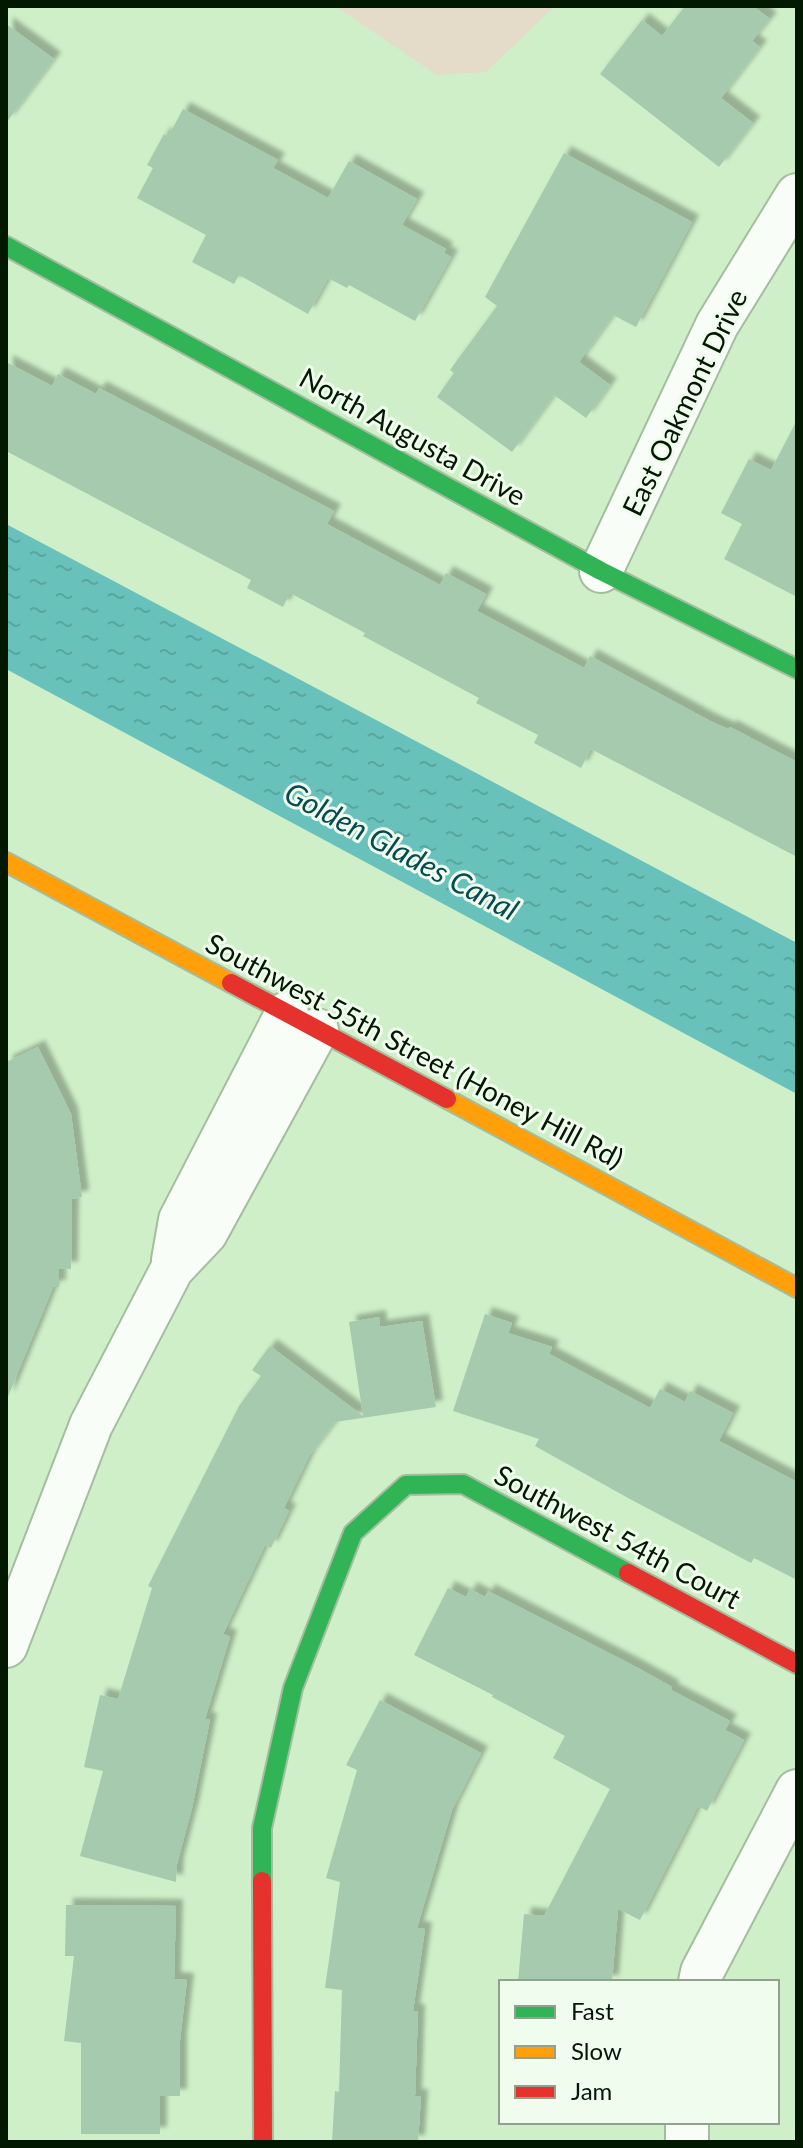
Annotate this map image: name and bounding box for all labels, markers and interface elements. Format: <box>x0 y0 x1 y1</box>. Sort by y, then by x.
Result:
street label: East Oakmont Drive <box>614 283 754 521</box>
street label: North Augusta Drive <box>294 360 532 512</box>
water label: Golden Glades Canal <box>279 773 525 927</box>
street label: Southwest 55th Street (Honey Hill Rd) <box>200 925 630 1175</box>
street label: Southwest 54th Court <box>489 1457 747 1615</box>
legend <box>499 1980 779 2124</box>
text: Fast <box>571 1996 614 2025</box>
text: Slow <box>571 2036 622 2065</box>
text: Jam <box>571 2076 612 2105</box>

